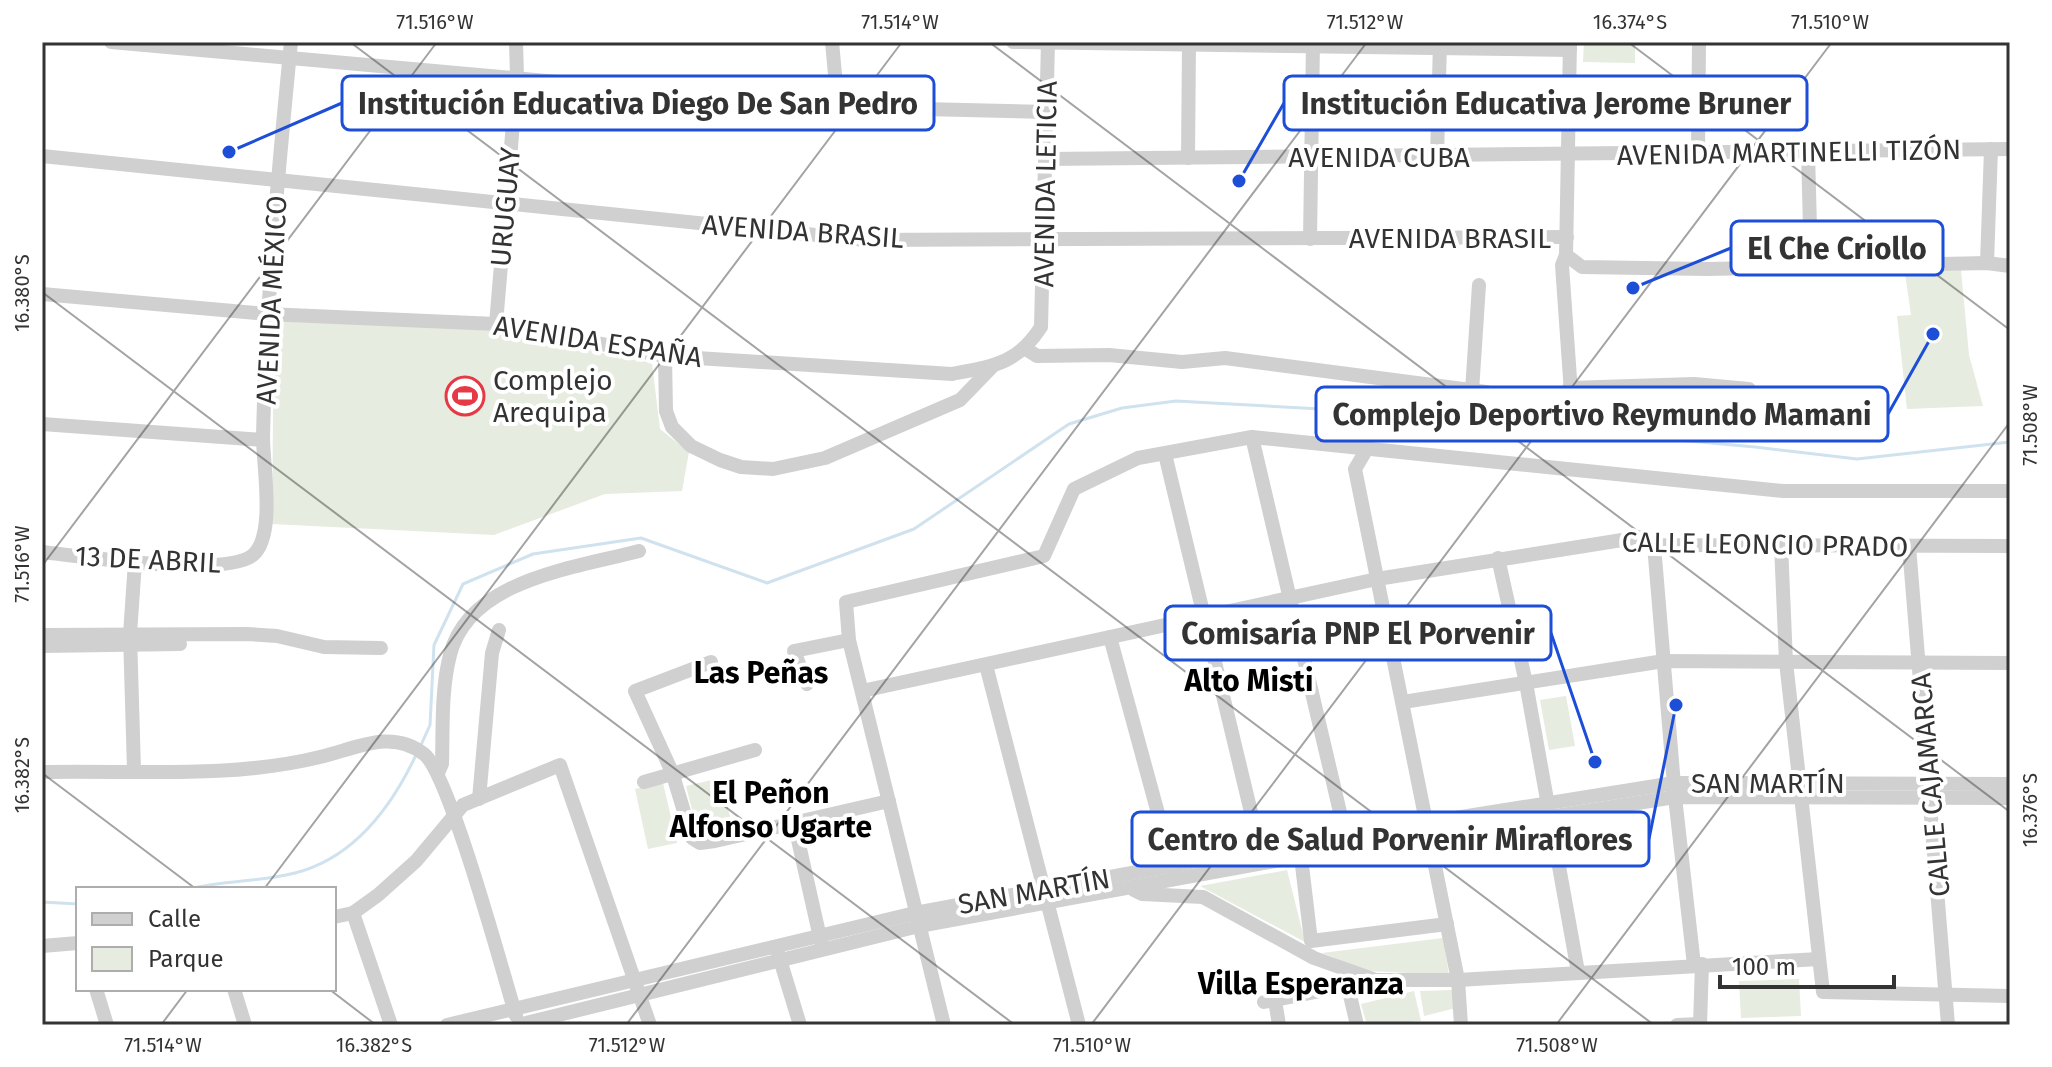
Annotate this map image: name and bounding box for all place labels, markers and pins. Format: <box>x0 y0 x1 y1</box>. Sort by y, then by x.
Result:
callout: Institución Educativa Diego De San Pedro <box>342 76 934 130</box>
callout: Institución Educativa Jerome Bruner <box>1284 76 1807 130</box>
callout: El Che Criollo <box>1731 221 1943 275</box>
place label: Complejo Arequipa <box>493 364 613 429</box>
sports icon: Complejo Arequipa <box>444 375 486 417</box>
callout: Complejo Deportivo Reymundo Mamani <box>1316 387 1888 441</box>
callout: Comisaría PNP El Porvenir <box>1165 606 1551 660</box>
callout: Centro de Salud Porvenir Miraflores <box>1132 812 1649 866</box>

